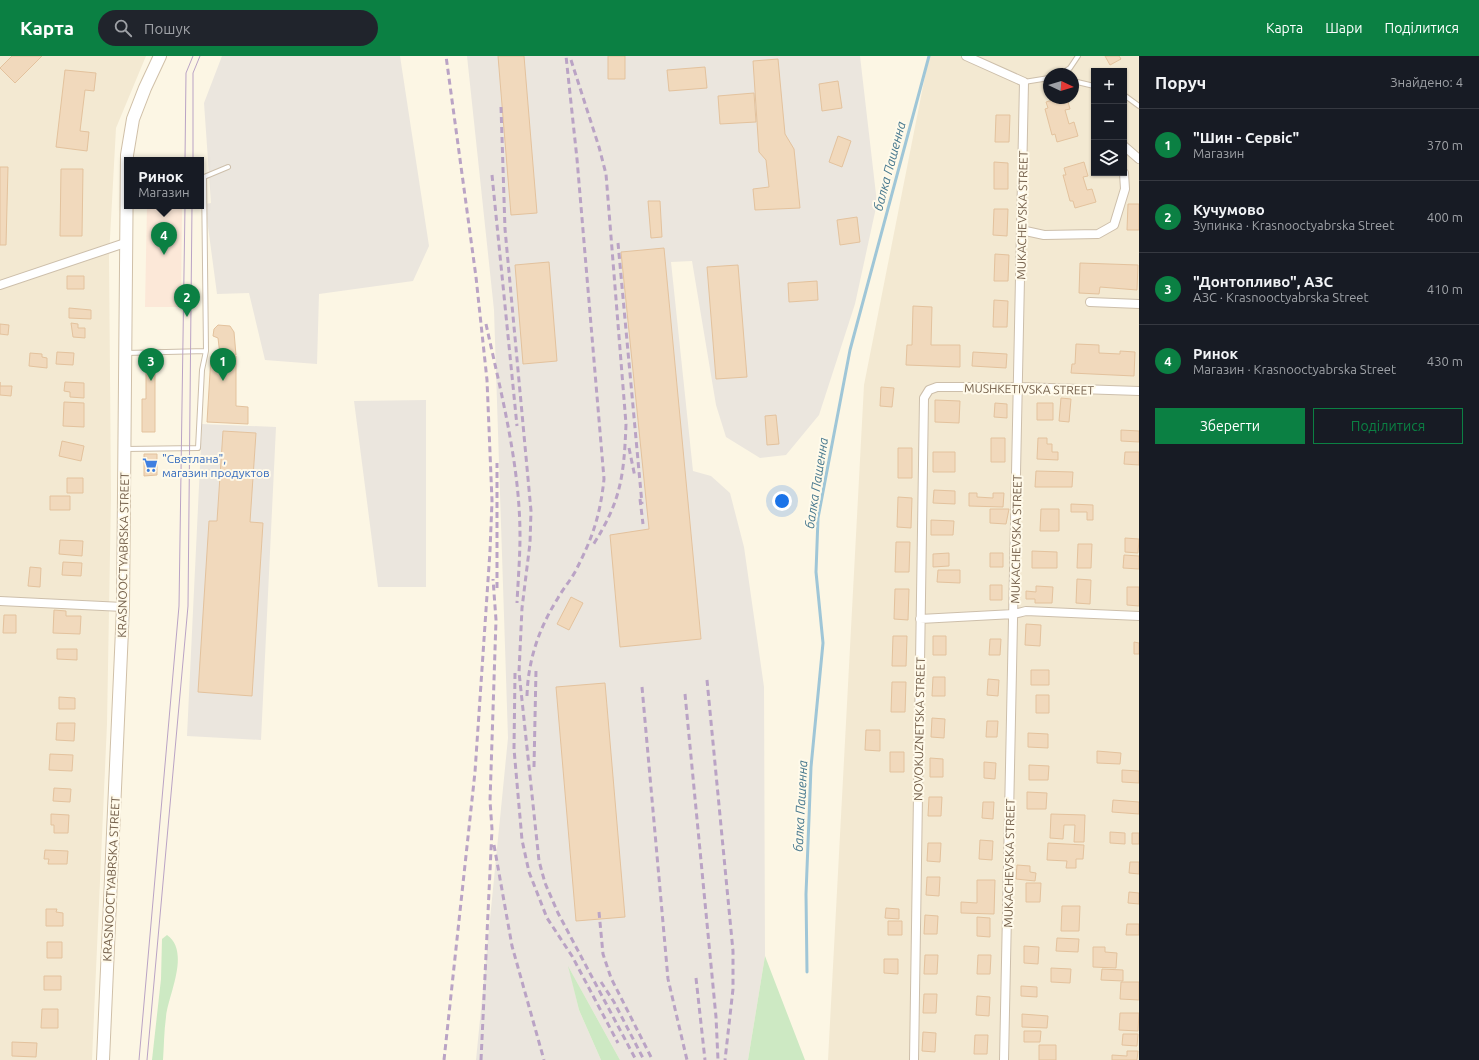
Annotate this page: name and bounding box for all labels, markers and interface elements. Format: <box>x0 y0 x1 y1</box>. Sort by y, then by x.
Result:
search box <box>98 10 378 46</box>
text: Карта <box>20 17 74 39</box>
icon: search <box>112 17 134 39</box>
text: Пошук <box>144 20 190 37</box>
text: Карта <box>1266 20 1303 36</box>
text: Шари <box>1325 20 1363 36</box>
text: Поділитися <box>1385 20 1459 36</box>
north arrow <box>1043 68 1079 104</box>
map controls <box>1091 68 1127 176</box>
button: + <box>1091 68 1127 104</box>
text: Поруч <box>1155 73 1206 92</box>
text: Знайдено: 4 <box>1390 75 1463 89</box>
button: − <box>1091 104 1127 140</box>
water label: балка Пашенна <box>870 120 908 212</box>
text: "Шин - Сервіс" <box>1193 129 1299 146</box>
text: 1 <box>1164 138 1172 152</box>
text: 370 m <box>1427 138 1463 152</box>
button: layers <box>1091 140 1127 176</box>
text: Магазин <box>1193 146 1244 160</box>
street label: MUKACHEVSKA STREET <box>1014 150 1030 280</box>
popup <box>124 157 204 209</box>
text: Ринок <box>138 168 183 185</box>
text: Магазин <box>138 185 190 199</box>
text: Кучумово <box>1193 201 1265 218</box>
text: 2 <box>1164 210 1172 224</box>
text: 400 m <box>1427 210 1463 224</box>
text: Зупинка · Krasnooctyabrska Street <box>1193 218 1394 232</box>
pin: 4 <box>151 222 177 255</box>
text: "Донтопливо", АЗС <box>1193 273 1333 290</box>
text: 3 <box>1164 282 1172 296</box>
text: 410 m <box>1427 282 1463 296</box>
pin: 2 <box>174 284 200 317</box>
text: АЗС · Krasnooctyabrska Street <box>1193 290 1369 304</box>
text: Ринок <box>1193 345 1238 362</box>
pin: 3 <box>138 348 164 381</box>
pin: 1 <box>210 348 236 381</box>
text: 4 <box>1164 354 1172 368</box>
text: 430 m <box>1427 354 1463 368</box>
text: Магазин · Krasnooctyabrska Street <box>1193 362 1396 376</box>
street label: MUSHKETIVSKA STREET <box>964 381 1094 397</box>
button: Зберегти <box>1155 408 1305 444</box>
button: Поділитися <box>1313 408 1463 444</box>
water label: балка Пашенна <box>802 437 830 529</box>
place label: "Светлана", магазин продуктов <box>162 452 270 479</box>
supermarket icon: "Светлана", магазин продуктов <box>141 456 159 474</box>
street label: KRASNOOCTYABRSKA STREET <box>115 472 131 638</box>
street label: MUKACHEVSKA STREET <box>1008 474 1024 604</box>
your location <box>772 491 792 511</box>
street label: NOVOKUZNETSKA STREET <box>911 657 927 801</box>
water label: балка Пашенна <box>791 760 809 852</box>
street label: KRASNOOCTYABRSKA STREET <box>100 796 122 962</box>
street label: MUKACHEVSKA STREET <box>1001 798 1017 928</box>

